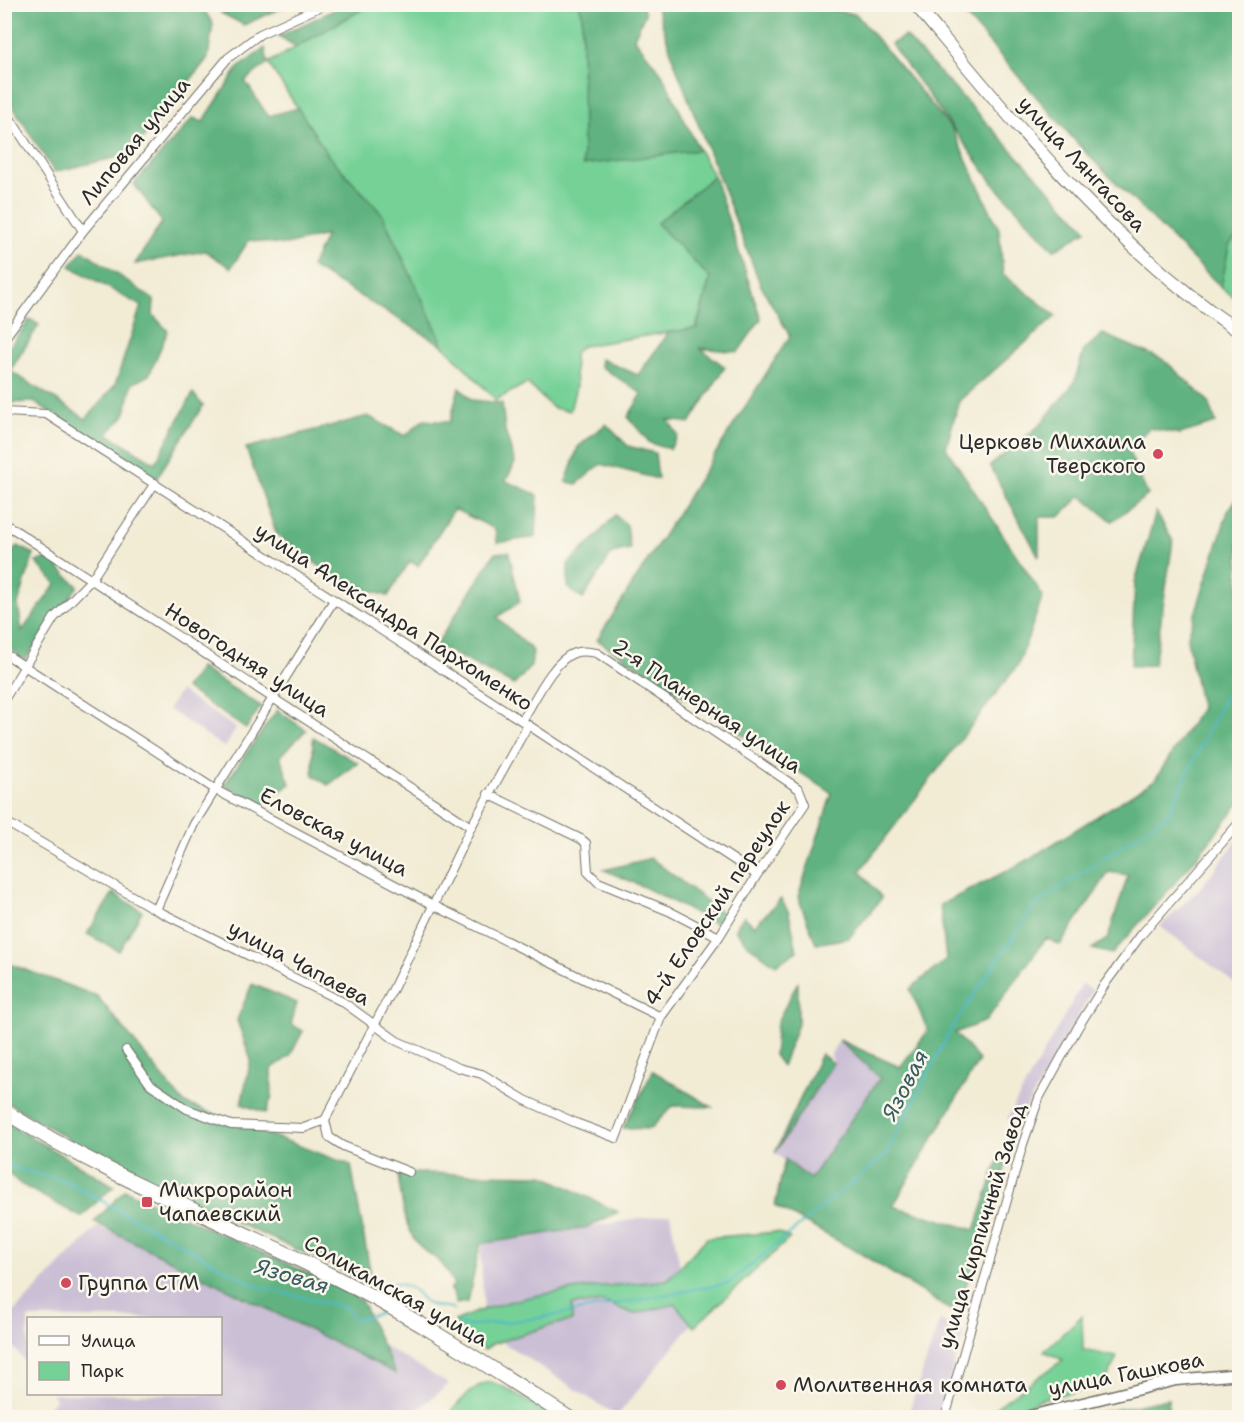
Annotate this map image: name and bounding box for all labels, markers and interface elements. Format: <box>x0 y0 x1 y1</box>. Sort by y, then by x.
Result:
street label: Липовая улица <box>73 71 197 211</box>
street label: улица Лянгасова <box>1012 90 1152 238</box>
place label: Церковь Михаила Тверского <box>959 428 1146 480</box>
marker: Церковь Михаила Тверского <box>1151 447 1165 461</box>
street label: улица Александра Пархоменко <box>250 516 538 718</box>
street label: Новогодняя улица <box>159 596 335 724</box>
street label: 2-я Планерная улица <box>607 632 807 780</box>
street label: Еловская улица <box>255 781 413 883</box>
street label: 4-й Еловский переулок <box>637 795 797 1011</box>
street label: улица Чапаева <box>223 914 375 1012</box>
water label: Язовая <box>875 1045 935 1126</box>
street label: улица Кирпичный Завод <box>931 1100 1033 1352</box>
place label: Микрорайон Чапаевский <box>159 1176 292 1228</box>
marker: Микрорайон Чапаевский <box>140 1195 154 1209</box>
street label: Соликамская улица <box>299 1229 493 1353</box>
water label: Язовая <box>251 1251 332 1300</box>
place label: Группа СТМ <box>78 1269 199 1297</box>
marker: Группа СТМ <box>59 1276 73 1290</box>
legend <box>27 1317 222 1395</box>
text: Улица <box>81 1329 135 1353</box>
street label: улица Гашкова <box>1046 1345 1206 1403</box>
text: Парк <box>81 1359 124 1383</box>
place label: Молитвенная комната <box>793 1371 1027 1399</box>
marker: Молитвенная комната <box>774 1378 788 1392</box>

